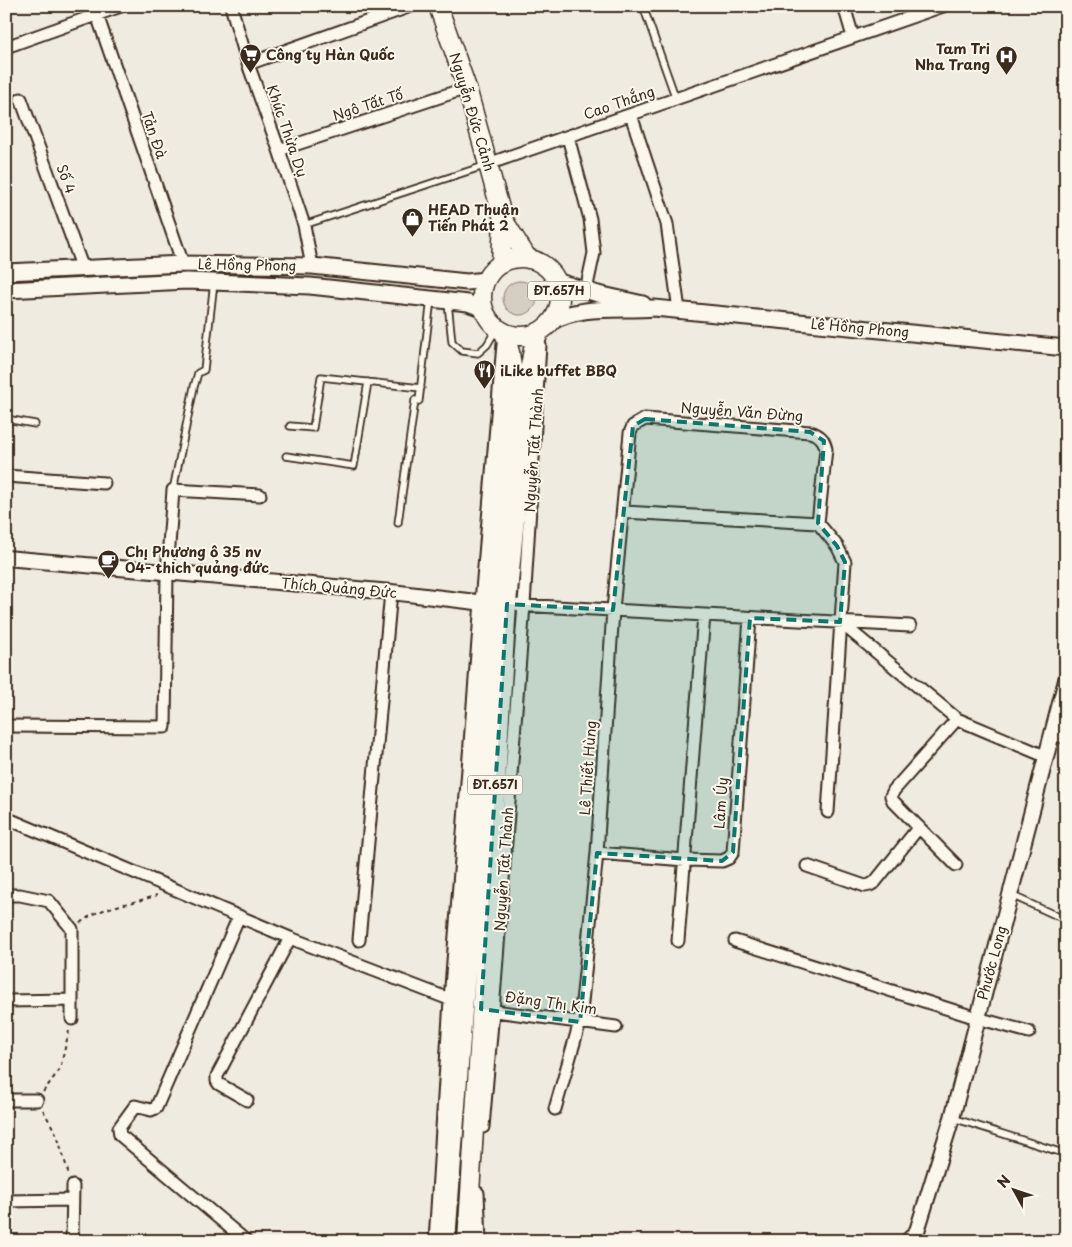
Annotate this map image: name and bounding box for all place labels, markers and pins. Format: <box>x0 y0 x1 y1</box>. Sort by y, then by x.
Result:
place label: Tam Tri Nha Trang <box>915 38 990 75</box>
supermarket icon: Công ty Hàn Quốc <box>238 43 262 74</box>
place label: Công ty Hàn Quốc <box>266 44 395 65</box>
hospital icon: Tam Tri Nha Trang <box>994 45 1018 76</box>
place label: HEAD Thuận Tiến Phát 2 <box>428 199 519 236</box>
shop icon: HEAD Thuận Tiến Phát 2 <box>400 206 424 237</box>
restaurant icon: iLike buffet BBQ <box>472 359 496 390</box>
place label: iLike buffet BBQ <box>500 360 617 381</box>
place label: Chị Phương ô 35 nv 04- thich quảng đức <box>125 541 269 578</box>
cafe icon: Chị Phương ô 35 nv 04- thich quảng đức <box>97 548 121 579</box>

